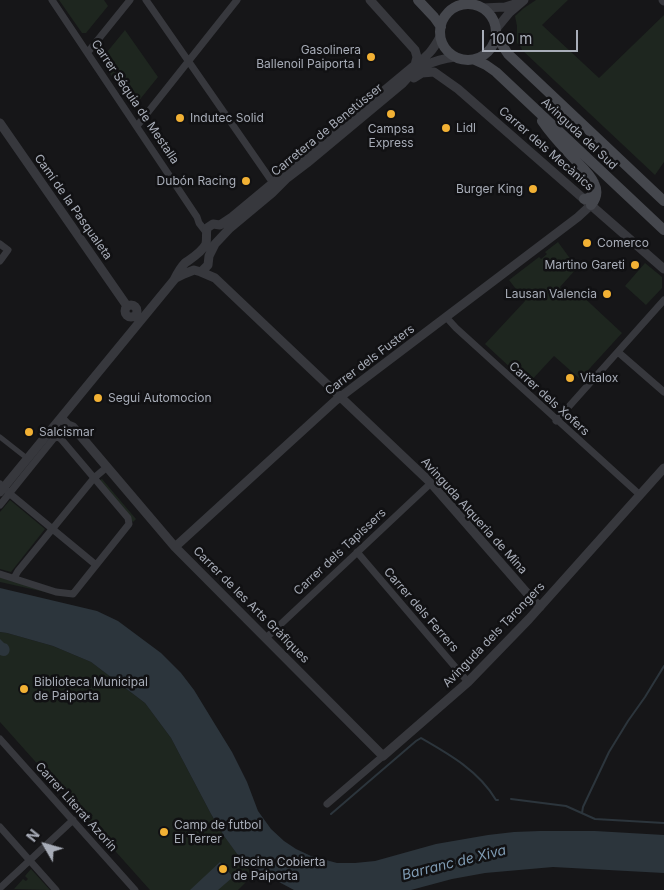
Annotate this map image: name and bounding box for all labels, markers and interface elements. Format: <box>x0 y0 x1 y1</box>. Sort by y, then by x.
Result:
scale bar <box>484 20 580 52</box>
text: 100 m <box>490 29 532 48</box>
street label: Carrer Séquia de Mestalla <box>88 37 182 167</box>
place label: Gasolinera Ballenoil Paiporta I <box>256 43 361 71</box>
marker: Gasolinera Ballenoil Paiporta I <box>365 51 377 63</box>
street label: Carretera de Benetússer <box>269 81 385 179</box>
street label: Avinguda del Sud <box>538 95 620 173</box>
street label: Carrer dels Mecànics <box>496 104 596 194</box>
marker: Campsa Express <box>385 108 397 120</box>
place label: Indutec Solid <box>190 111 264 125</box>
marker: Indutec Solid <box>174 112 186 124</box>
place label: Lidl <box>456 121 476 135</box>
place label: Campsa Express <box>368 122 414 150</box>
marker: Lidl <box>440 122 452 134</box>
street label: Camí de la Pasqualeta <box>31 151 115 263</box>
place label: Dubón Racing <box>157 174 236 188</box>
marker: Dubón Racing <box>240 175 252 187</box>
place label: Burger King <box>456 182 523 196</box>
marker: Burger King <box>527 183 539 195</box>
place label: Comerco <box>597 236 649 250</box>
marker: Comerco <box>581 237 593 249</box>
place label: Martino Gareti <box>544 258 625 272</box>
marker: Martino Gareti <box>629 259 641 271</box>
place label: Lausan Valencia <box>505 287 597 301</box>
marker: Lausan Valencia <box>601 288 613 300</box>
street label: Carrer dels Fusters <box>322 322 418 398</box>
street label: Carrer dels Xofers <box>506 359 592 439</box>
place label: Vitalox <box>580 371 618 385</box>
marker: Vitalox <box>564 372 576 384</box>
place label: Segui Automocion <box>108 391 212 405</box>
marker: Segui Automocion <box>92 392 104 404</box>
place label: Salcismar <box>39 425 94 439</box>
marker: Salcismar <box>23 426 35 438</box>
street label: Avinguda Alqueria de Mina <box>418 455 530 577</box>
street label: Carrer dels Tapissers <box>291 506 389 598</box>
street label: Carrer de les Arts Gràfiques <box>190 544 312 666</box>
street label: Carrer dels Ferrers <box>381 565 461 655</box>
street label: Avinguda dels Tarongers <box>440 579 548 691</box>
place label: Biblioteca Municipal de Paiporta <box>34 675 148 703</box>
marker: Biblioteca Municipal de Paiporta <box>18 683 30 695</box>
street label: Carrer Literat Azorín <box>32 759 120 855</box>
place label: Camp de futbol El Terrer <box>174 818 261 846</box>
north arrow <box>20 820 70 870</box>
text: N <box>23 826 43 845</box>
marker: Camp de futbol El Terrer <box>158 826 170 838</box>
water label: Barranc de Xiva <box>400 842 508 884</box>
place label: Piscina Cobierta de Paiporta <box>233 855 326 883</box>
marker: Piscina Cobierta de Paiporta <box>217 863 229 875</box>

